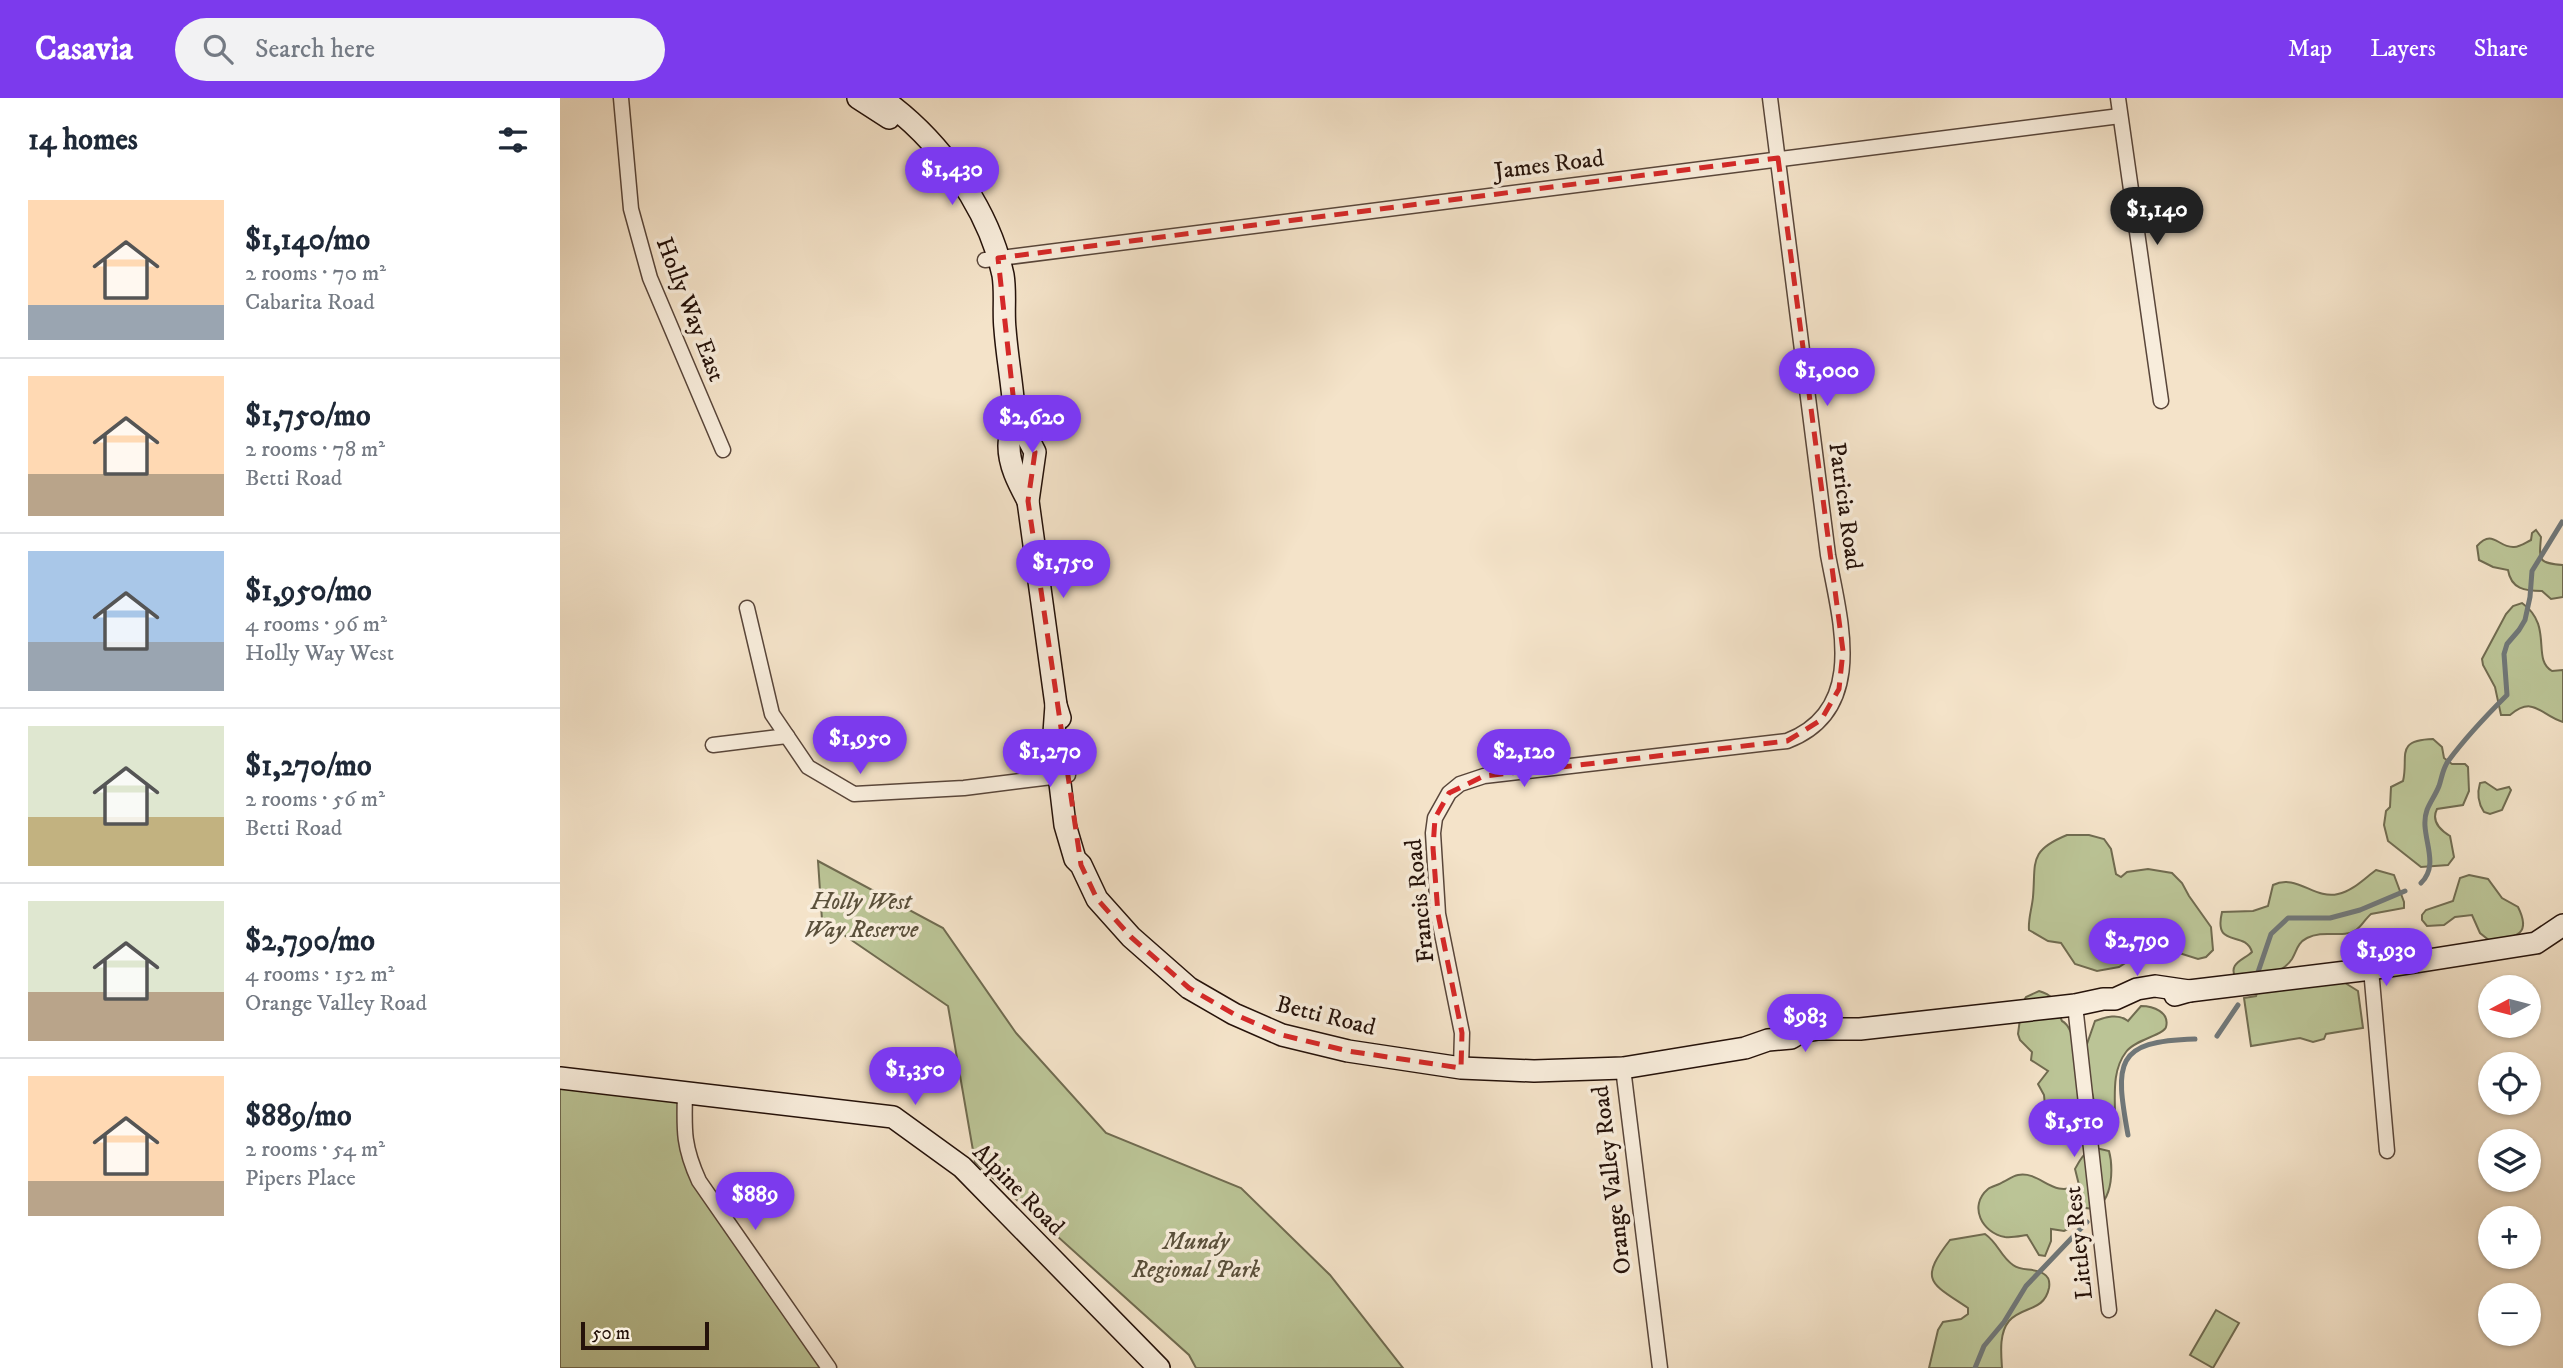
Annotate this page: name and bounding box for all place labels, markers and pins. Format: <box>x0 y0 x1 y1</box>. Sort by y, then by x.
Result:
pin: $1,430 <box>895 148 1009 207</box>
pin: $1,140 <box>2100 188 2214 247</box>
pin: $1,000 <box>1770 348 1884 408</box>
pin: $2,620 <box>975 396 1089 455</box>
pin: $1,750 <box>1006 540 1120 600</box>
pin: $1,950 <box>803 716 917 776</box>
pin: $1,270 <box>993 730 1107 789</box>
pin: $2,120 <box>1467 730 1581 789</box>
pin: $2,790 <box>2080 918 2194 978</box>
pin: $1,930 <box>2329 928 2443 988</box>
pin: $983 <box>1764 995 1846 1054</box>
pin: $1,350 <box>858 1048 972 1107</box>
pin: $1,510 <box>2017 1100 2131 1159</box>
pin: $889 <box>714 1172 796 1232</box>

